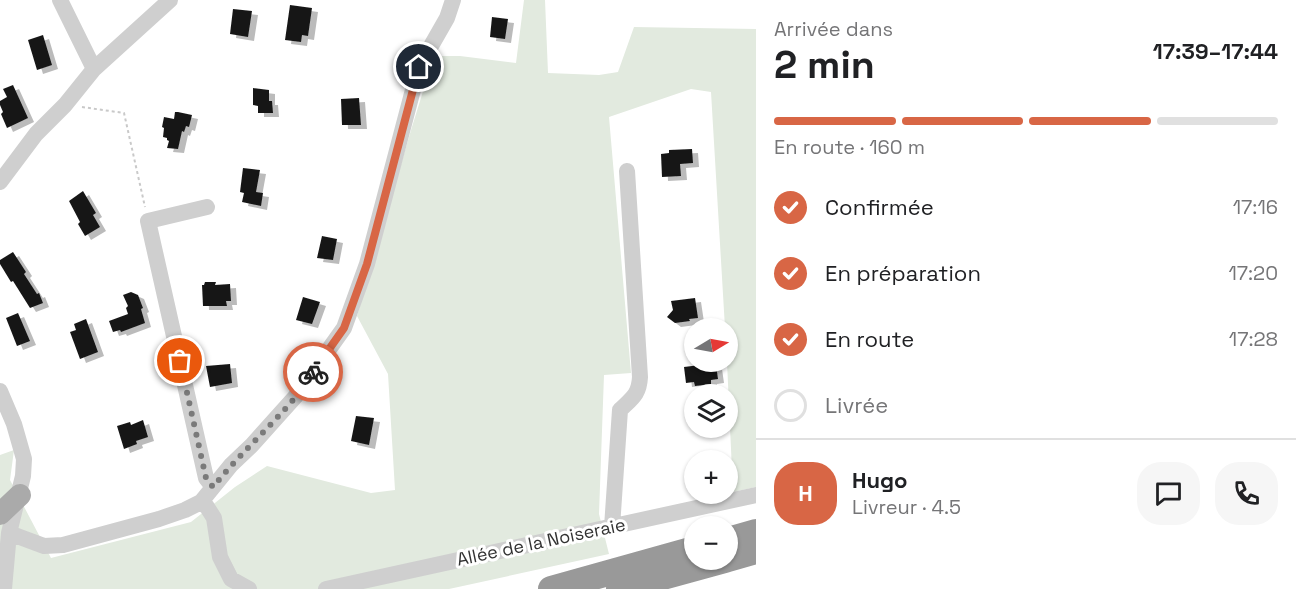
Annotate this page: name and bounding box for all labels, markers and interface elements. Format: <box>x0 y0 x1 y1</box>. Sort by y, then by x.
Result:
text: Arrivée dans <box>774 16 893 42</box>
text: 17:39–17:44 <box>1153 37 1278 65</box>
text: 2 min <box>774 40 875 89</box>
pin <box>393 41 444 92</box>
icon: home <box>402 50 435 83</box>
text: En route · 160 m <box>774 134 925 160</box>
icon: check <box>774 191 807 224</box>
text: Confirmée <box>825 193 934 221</box>
text: 17:16 <box>1233 194 1278 220</box>
icon: check <box>774 257 807 290</box>
text: En préparation <box>825 259 981 287</box>
text: 17:20 <box>1228 260 1278 286</box>
north arrow <box>684 318 738 372</box>
map controls <box>684 318 738 570</box>
icon: check <box>774 323 807 356</box>
text: En route <box>825 325 914 353</box>
text: 17:28 <box>1229 326 1278 352</box>
pin <box>154 335 205 386</box>
courier <box>283 342 343 402</box>
icon: bag <box>163 344 196 377</box>
icon: bike <box>297 356 330 389</box>
button: layers <box>684 384 738 438</box>
text: Livrée <box>825 391 888 419</box>
button: + <box>684 450 738 504</box>
button: chat <box>1137 462 1200 525</box>
button: phone <box>1215 462 1278 525</box>
text: Hugo <box>852 466 907 494</box>
text: H <box>798 479 813 507</box>
text: Livreur · 4.5 <box>852 494 961 520</box>
street label: Allée de la Noiseraie <box>454 512 627 571</box>
button: − <box>684 516 738 570</box>

